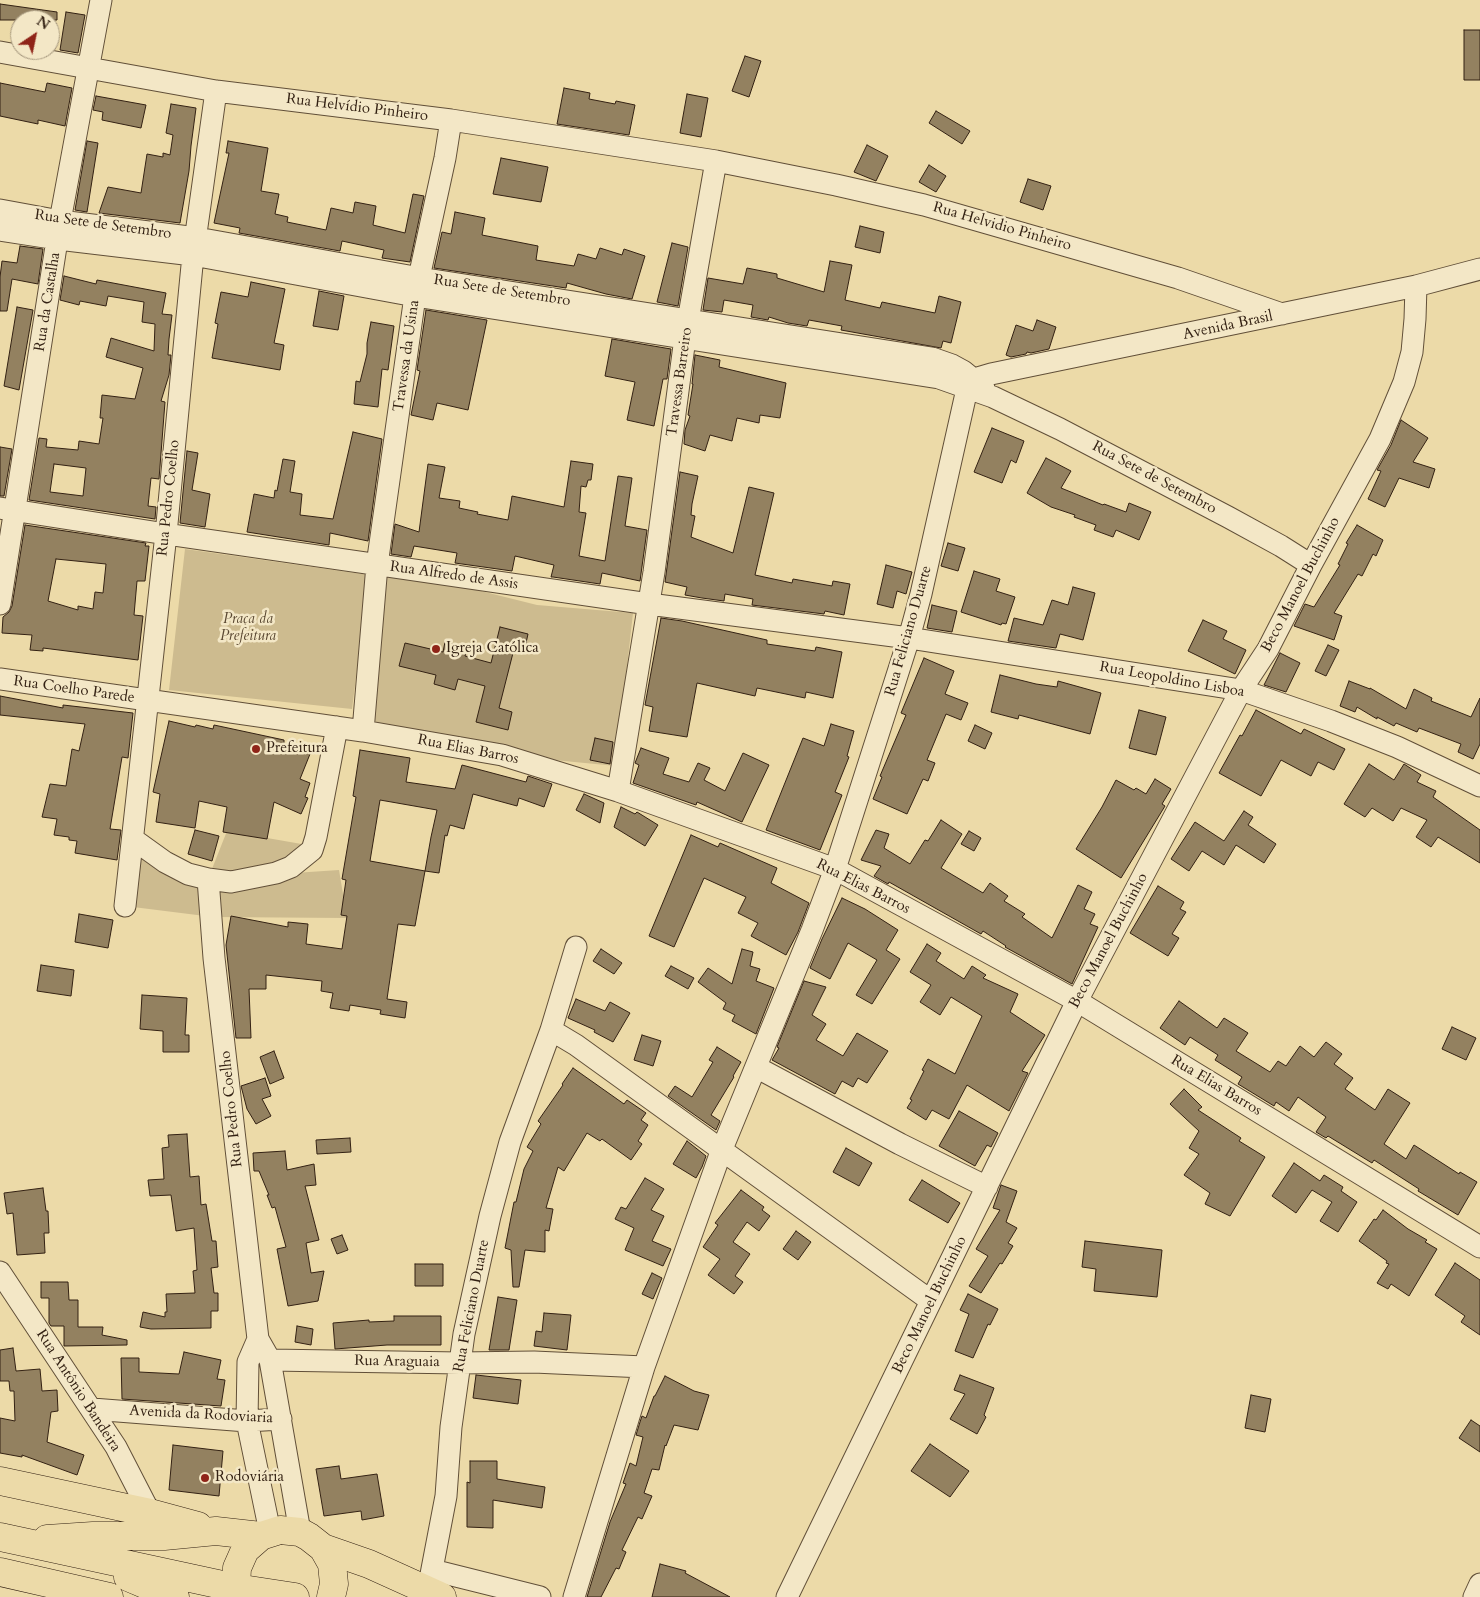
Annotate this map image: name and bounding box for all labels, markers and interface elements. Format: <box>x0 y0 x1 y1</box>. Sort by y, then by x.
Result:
north arrow <box>10 10 60 60</box>
text: N <box>33 12 53 34</box>
street label: Rua Helvídio Pinheiro <box>285 90 429 126</box>
street label: Rua Helvidio Pinheiro <box>931 199 1073 255</box>
street label: Rua Sete de Setembro <box>33 206 173 244</box>
street label: Rua da Castalha <box>31 251 65 353</box>
street label: Rua Sete de Setembro <box>432 271 572 311</box>
street label: Travessa da Usina <box>390 299 424 413</box>
street label: Avenida Brasil <box>1181 308 1275 344</box>
street label: Travessa Barreiro <box>663 326 697 438</box>
street label: Rua Sete de Setembro <box>1089 438 1219 518</box>
street label: Rua Pedro Coelho <box>154 439 184 557</box>
street label: Beco Manoel Buchinho <box>1258 514 1344 656</box>
street label: Rua Alfredo de Assis <box>389 558 519 594</box>
street label: Rua Feliciano Duarte <box>882 564 936 698</box>
park label: Praça da Prefeitura <box>220 611 276 646</box>
place label: Igreja Católica <box>446 640 539 658</box>
marker: Igreja Católica <box>430 643 442 655</box>
street label: Rua Leopoldino Lisboa <box>1098 658 1246 702</box>
street label: Rua Coelho Parede <box>12 673 136 707</box>
street label: Rua Elias Barros <box>416 731 520 769</box>
place label: Prefeitura <box>266 740 328 758</box>
marker: Prefeitura <box>250 743 262 755</box>
street label: Rua Elias Barros <box>813 856 913 918</box>
street label: Beco Manoel Buchinho <box>1066 870 1152 1012</box>
street label: Rua Pedro Coelho <box>217 1050 247 1168</box>
street label: Rua Elias Barros <box>1167 1052 1265 1120</box>
street label: Beco Manoel Buchinho <box>889 1233 971 1377</box>
street label: Rua Feliciano Duarte <box>450 1238 494 1374</box>
street label: Rua Antônio Bandeira <box>32 1326 124 1456</box>
street label: Rua Araguaia <box>354 1352 440 1372</box>
street label: Avenida da Rodoviaria <box>129 1402 273 1428</box>
place label: Rodoviária <box>215 1469 284 1487</box>
marker: Rodoviária <box>199 1472 211 1484</box>

